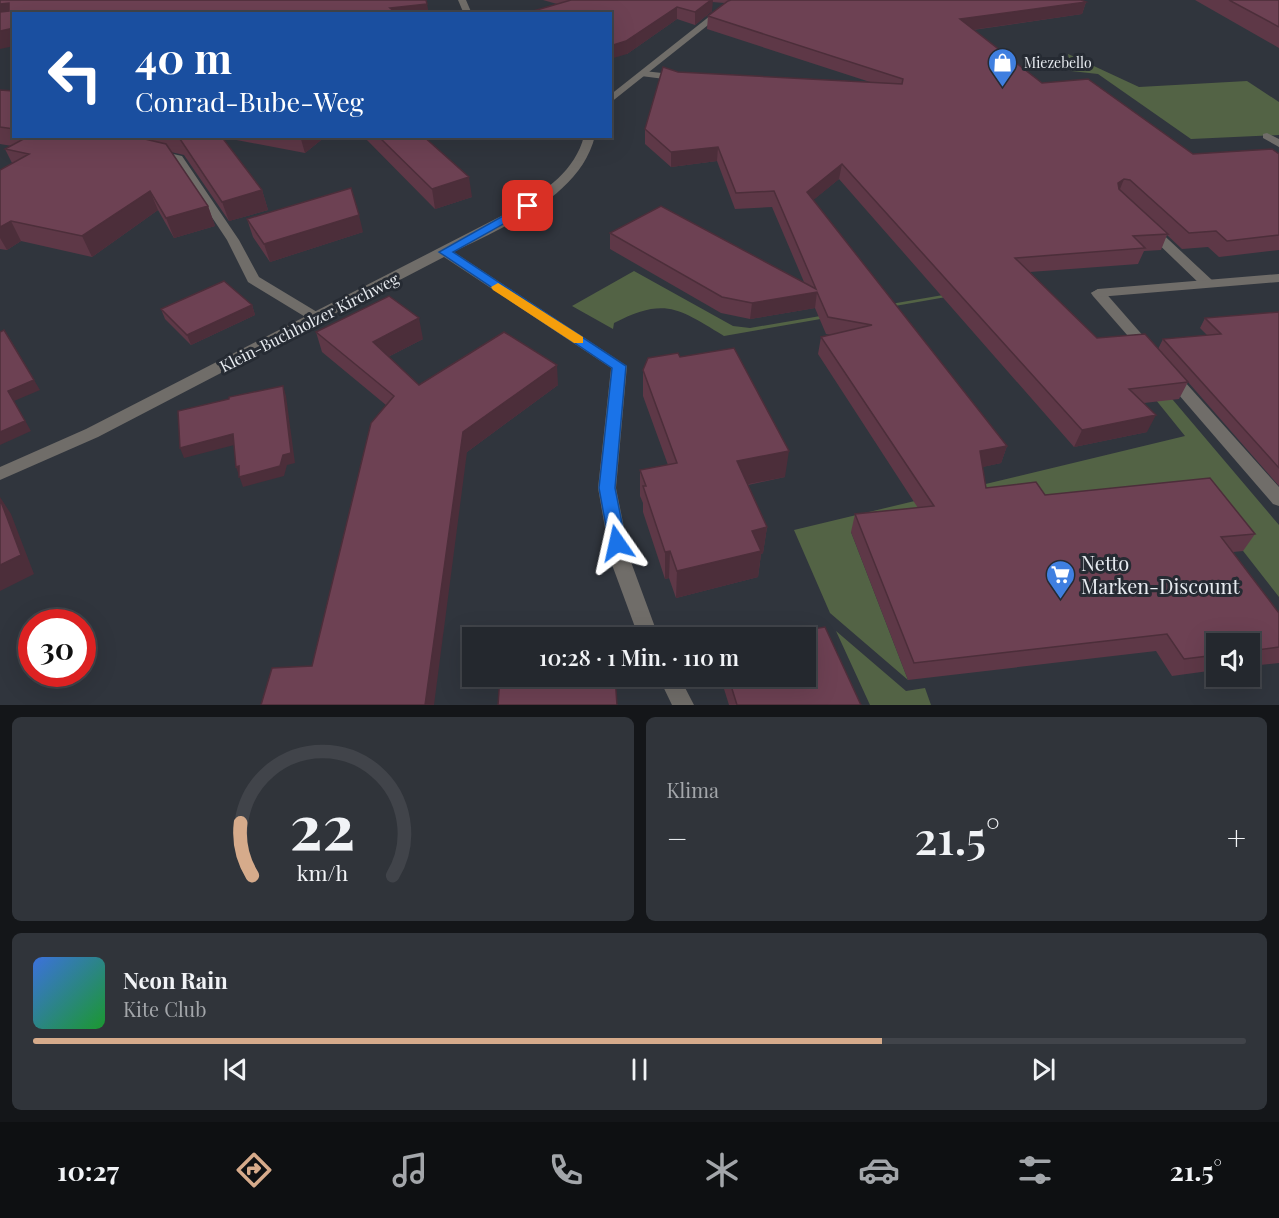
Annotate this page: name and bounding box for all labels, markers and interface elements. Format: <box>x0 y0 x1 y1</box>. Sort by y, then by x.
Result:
text: 40 m <box>135 29 232 85</box>
icon: left <box>36 36 114 114</box>
shop icon: Miezebello <box>987 46 1019 88</box>
place label: Miezebello <box>1024 53 1092 72</box>
text: Conrad-Bube-Weg <box>135 83 364 119</box>
pin <box>502 180 553 231</box>
icon: arrive <box>511 189 544 222</box>
street label: Klein-Buchholzer Kirchweg <box>216 267 403 376</box>
position arrow <box>585 511 649 575</box>
place label: Netto Marken-Discount <box>1081 549 1241 599</box>
supermarket icon: Netto Marken-Discount <box>1044 558 1076 600</box>
speed limit sign: 30 <box>18 609 96 687</box>
map controls <box>1206 633 1260 687</box>
button: sound <box>1206 633 1260 687</box>
text: 10:28 · 1 Min. · 110 m <box>539 642 739 672</box>
text: Klima <box>667 776 719 803</box>
text: 22 <box>290 782 355 866</box>
text: 21.5° <box>914 806 1000 866</box>
text: − <box>667 815 688 859</box>
text: + <box>1227 815 1246 859</box>
text: km/h <box>297 858 349 886</box>
text: Neon Rain <box>123 965 228 995</box>
text: Kite Club <box>123 995 207 1022</box>
icon: previous <box>219 1053 252 1086</box>
icon: pause <box>623 1053 656 1086</box>
icon: next <box>1027 1053 1060 1086</box>
icon: directions <box>233 1149 275 1191</box>
icon: music <box>389 1149 431 1191</box>
icon: phone <box>545 1149 587 1191</box>
icon: climate <box>701 1149 743 1191</box>
icon: car <box>858 1149 900 1191</box>
icon: filters <box>1014 1149 1056 1191</box>
text: 10:27 <box>57 1152 119 1188</box>
text: 21.5° <box>1170 1152 1222 1188</box>

